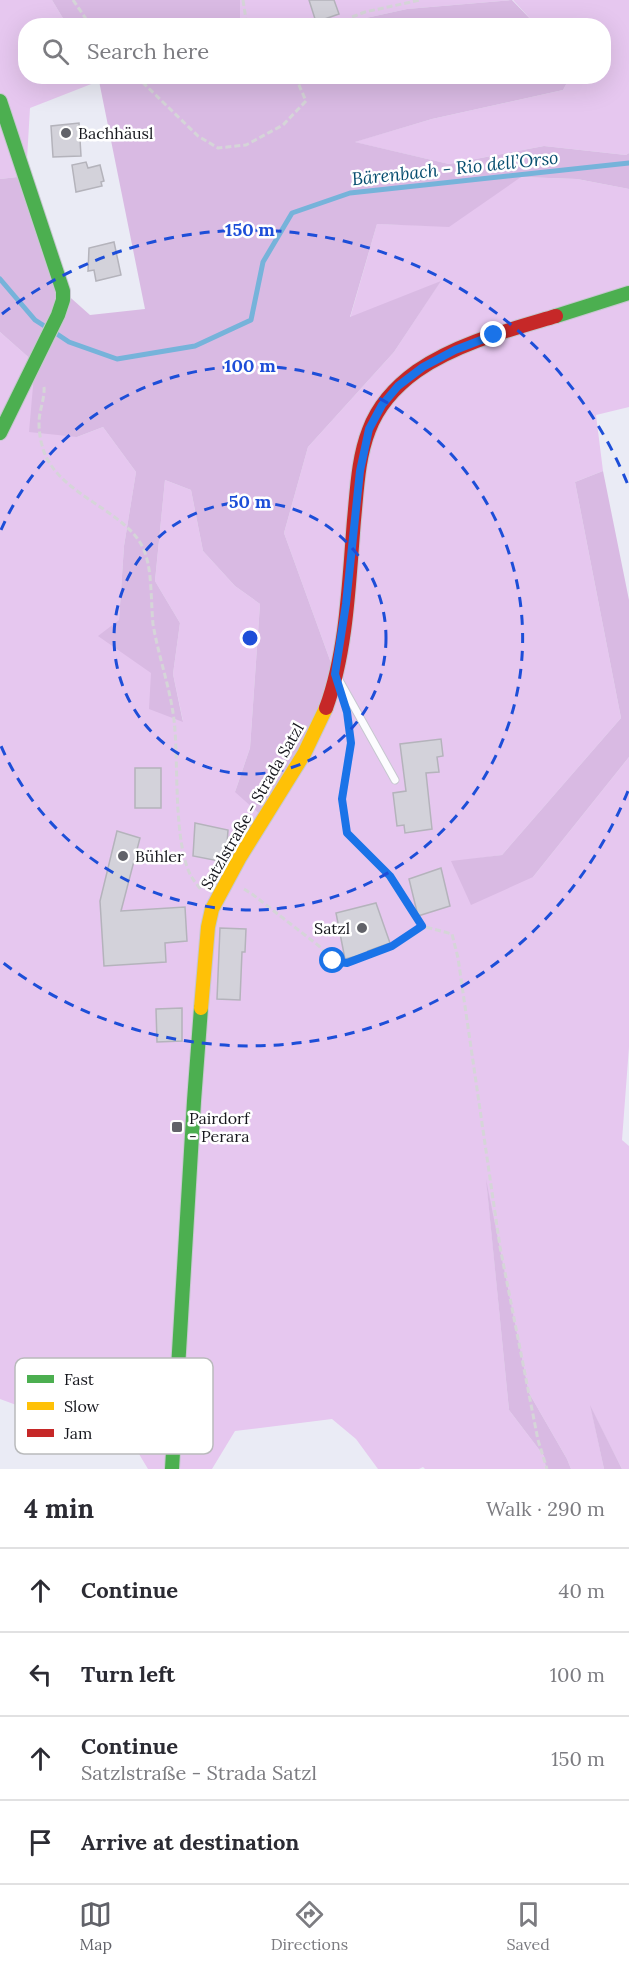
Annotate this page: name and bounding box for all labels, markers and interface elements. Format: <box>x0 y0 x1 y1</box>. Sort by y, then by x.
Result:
search box <box>18 18 611 84</box>
icon: search <box>39 35 72 68</box>
text: Search here <box>87 37 209 65</box>
place label: Bachhäusl <box>78 123 153 143</box>
marker: Bachhäusl <box>59 126 73 140</box>
water label: Bärenbach - Rio dell’Orso <box>351 146 559 190</box>
text: 150 m <box>225 218 275 241</box>
route end <box>480 321 506 347</box>
text: 100 m <box>224 354 276 377</box>
text: 50 m <box>229 490 272 513</box>
centre of rings <box>240 628 260 648</box>
street label: Satzlstraße - Strada Satzl <box>196 719 308 893</box>
place label: Bühler <box>135 846 184 866</box>
marker: Bühler <box>116 849 130 863</box>
place label: Satzl <box>314 918 350 938</box>
marker: Satzl <box>355 921 369 935</box>
route start <box>319 947 345 973</box>
place label: Pairdorf - Perara <box>189 1108 251 1146</box>
marker: Pairdorf - Perara <box>170 1120 184 1134</box>
legend <box>15 1358 213 1454</box>
text: Fast <box>64 1369 95 1389</box>
text: Slow <box>64 1396 100 1416</box>
text: Jam <box>63 1423 92 1443</box>
text: 4 min <box>24 1492 94 1525</box>
text: Walk · 290 m <box>486 1496 605 1521</box>
icon: ahead <box>24 1574 57 1607</box>
text: Continue <box>81 1576 178 1604</box>
text: 40 m <box>559 1578 605 1603</box>
icon: left <box>24 1658 57 1691</box>
text: Turn left <box>81 1660 175 1688</box>
text: 100 m <box>550 1662 605 1687</box>
text: Continue <box>81 1732 178 1760</box>
icon: ahead <box>24 1742 57 1775</box>
text: 150 m <box>551 1746 605 1771</box>
text: Satzlstraße - Strada Satzl <box>81 1760 317 1785</box>
icon: arrive <box>24 1826 57 1859</box>
text: Arrive at destination <box>81 1828 299 1856</box>
tab: Map <box>79 1898 112 1954</box>
tab: Directions <box>271 1898 348 1954</box>
tab: Saved <box>506 1898 550 1954</box>

